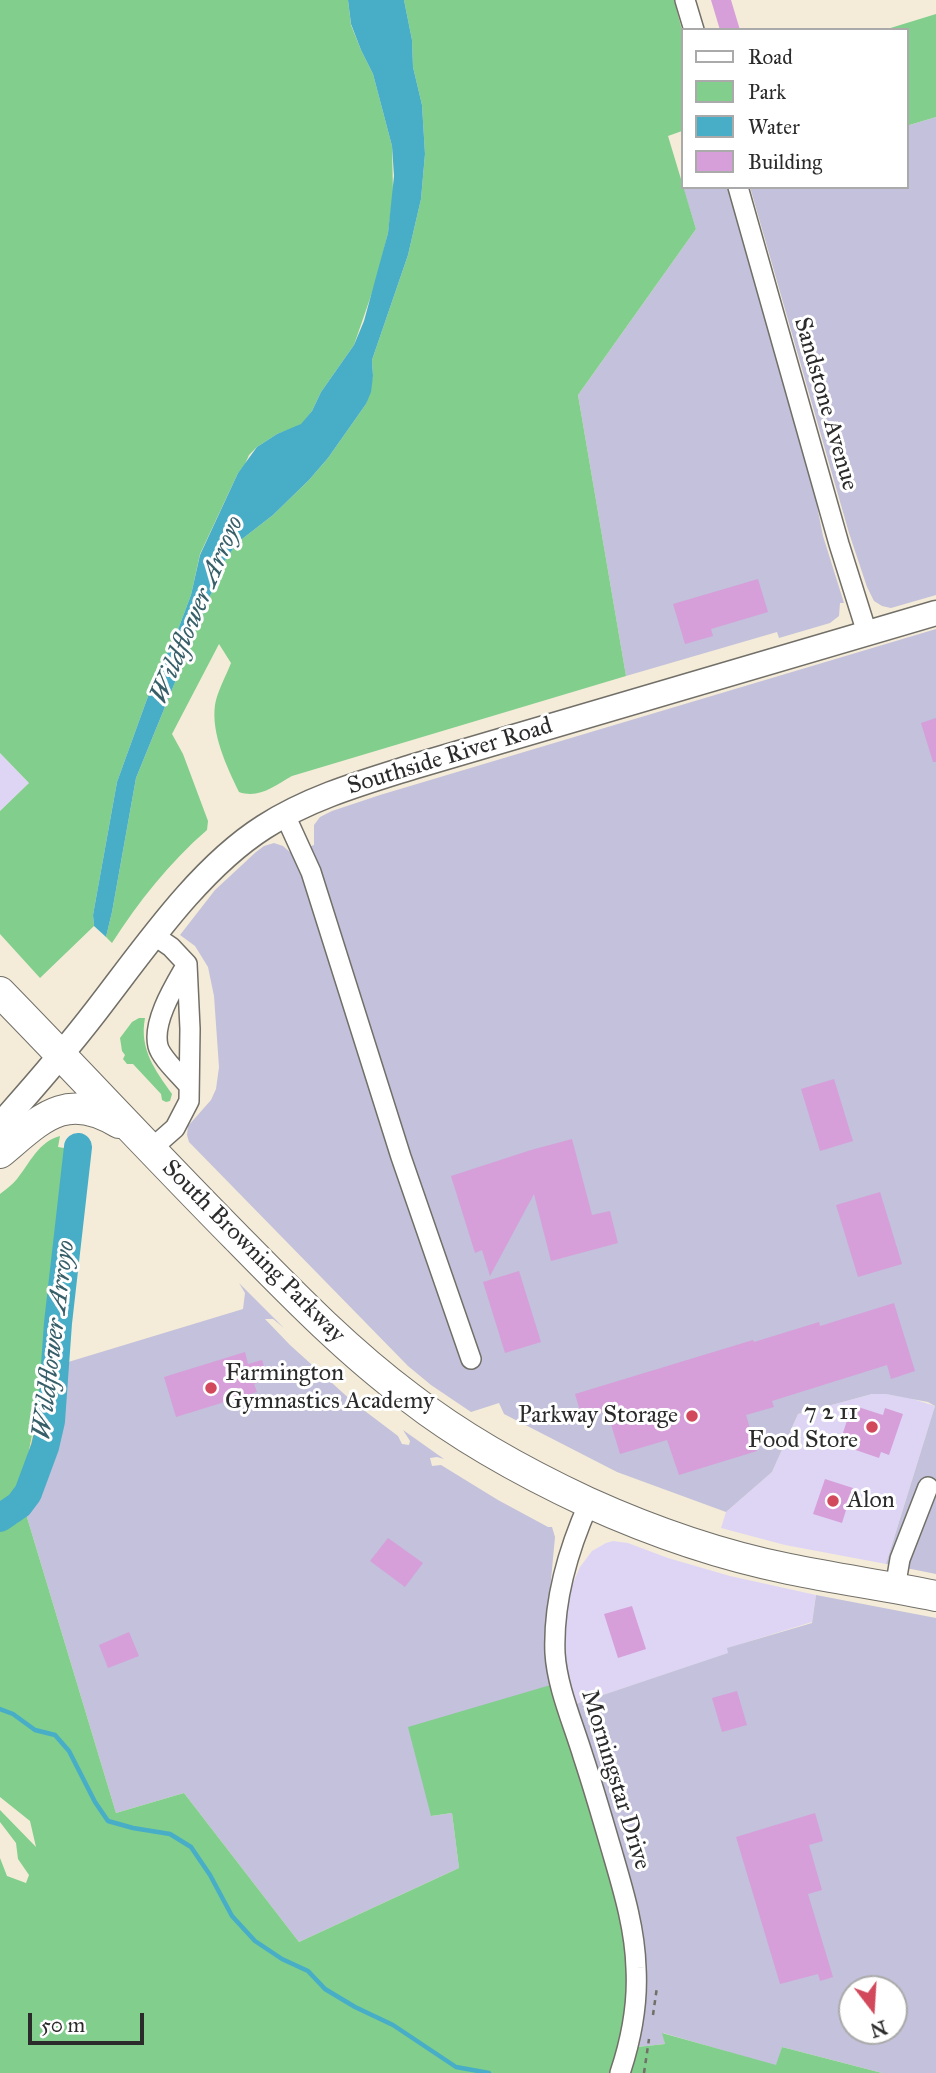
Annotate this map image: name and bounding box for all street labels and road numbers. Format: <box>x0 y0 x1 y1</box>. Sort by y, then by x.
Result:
street label: Sandstone Avenue <box>787 314 863 494</box>
street label: Southside River Road <box>344 712 556 802</box>
street label: South Browning Parkway <box>155 1154 351 1350</box>
street label: Morningstar Drive <box>574 1687 656 1873</box>

